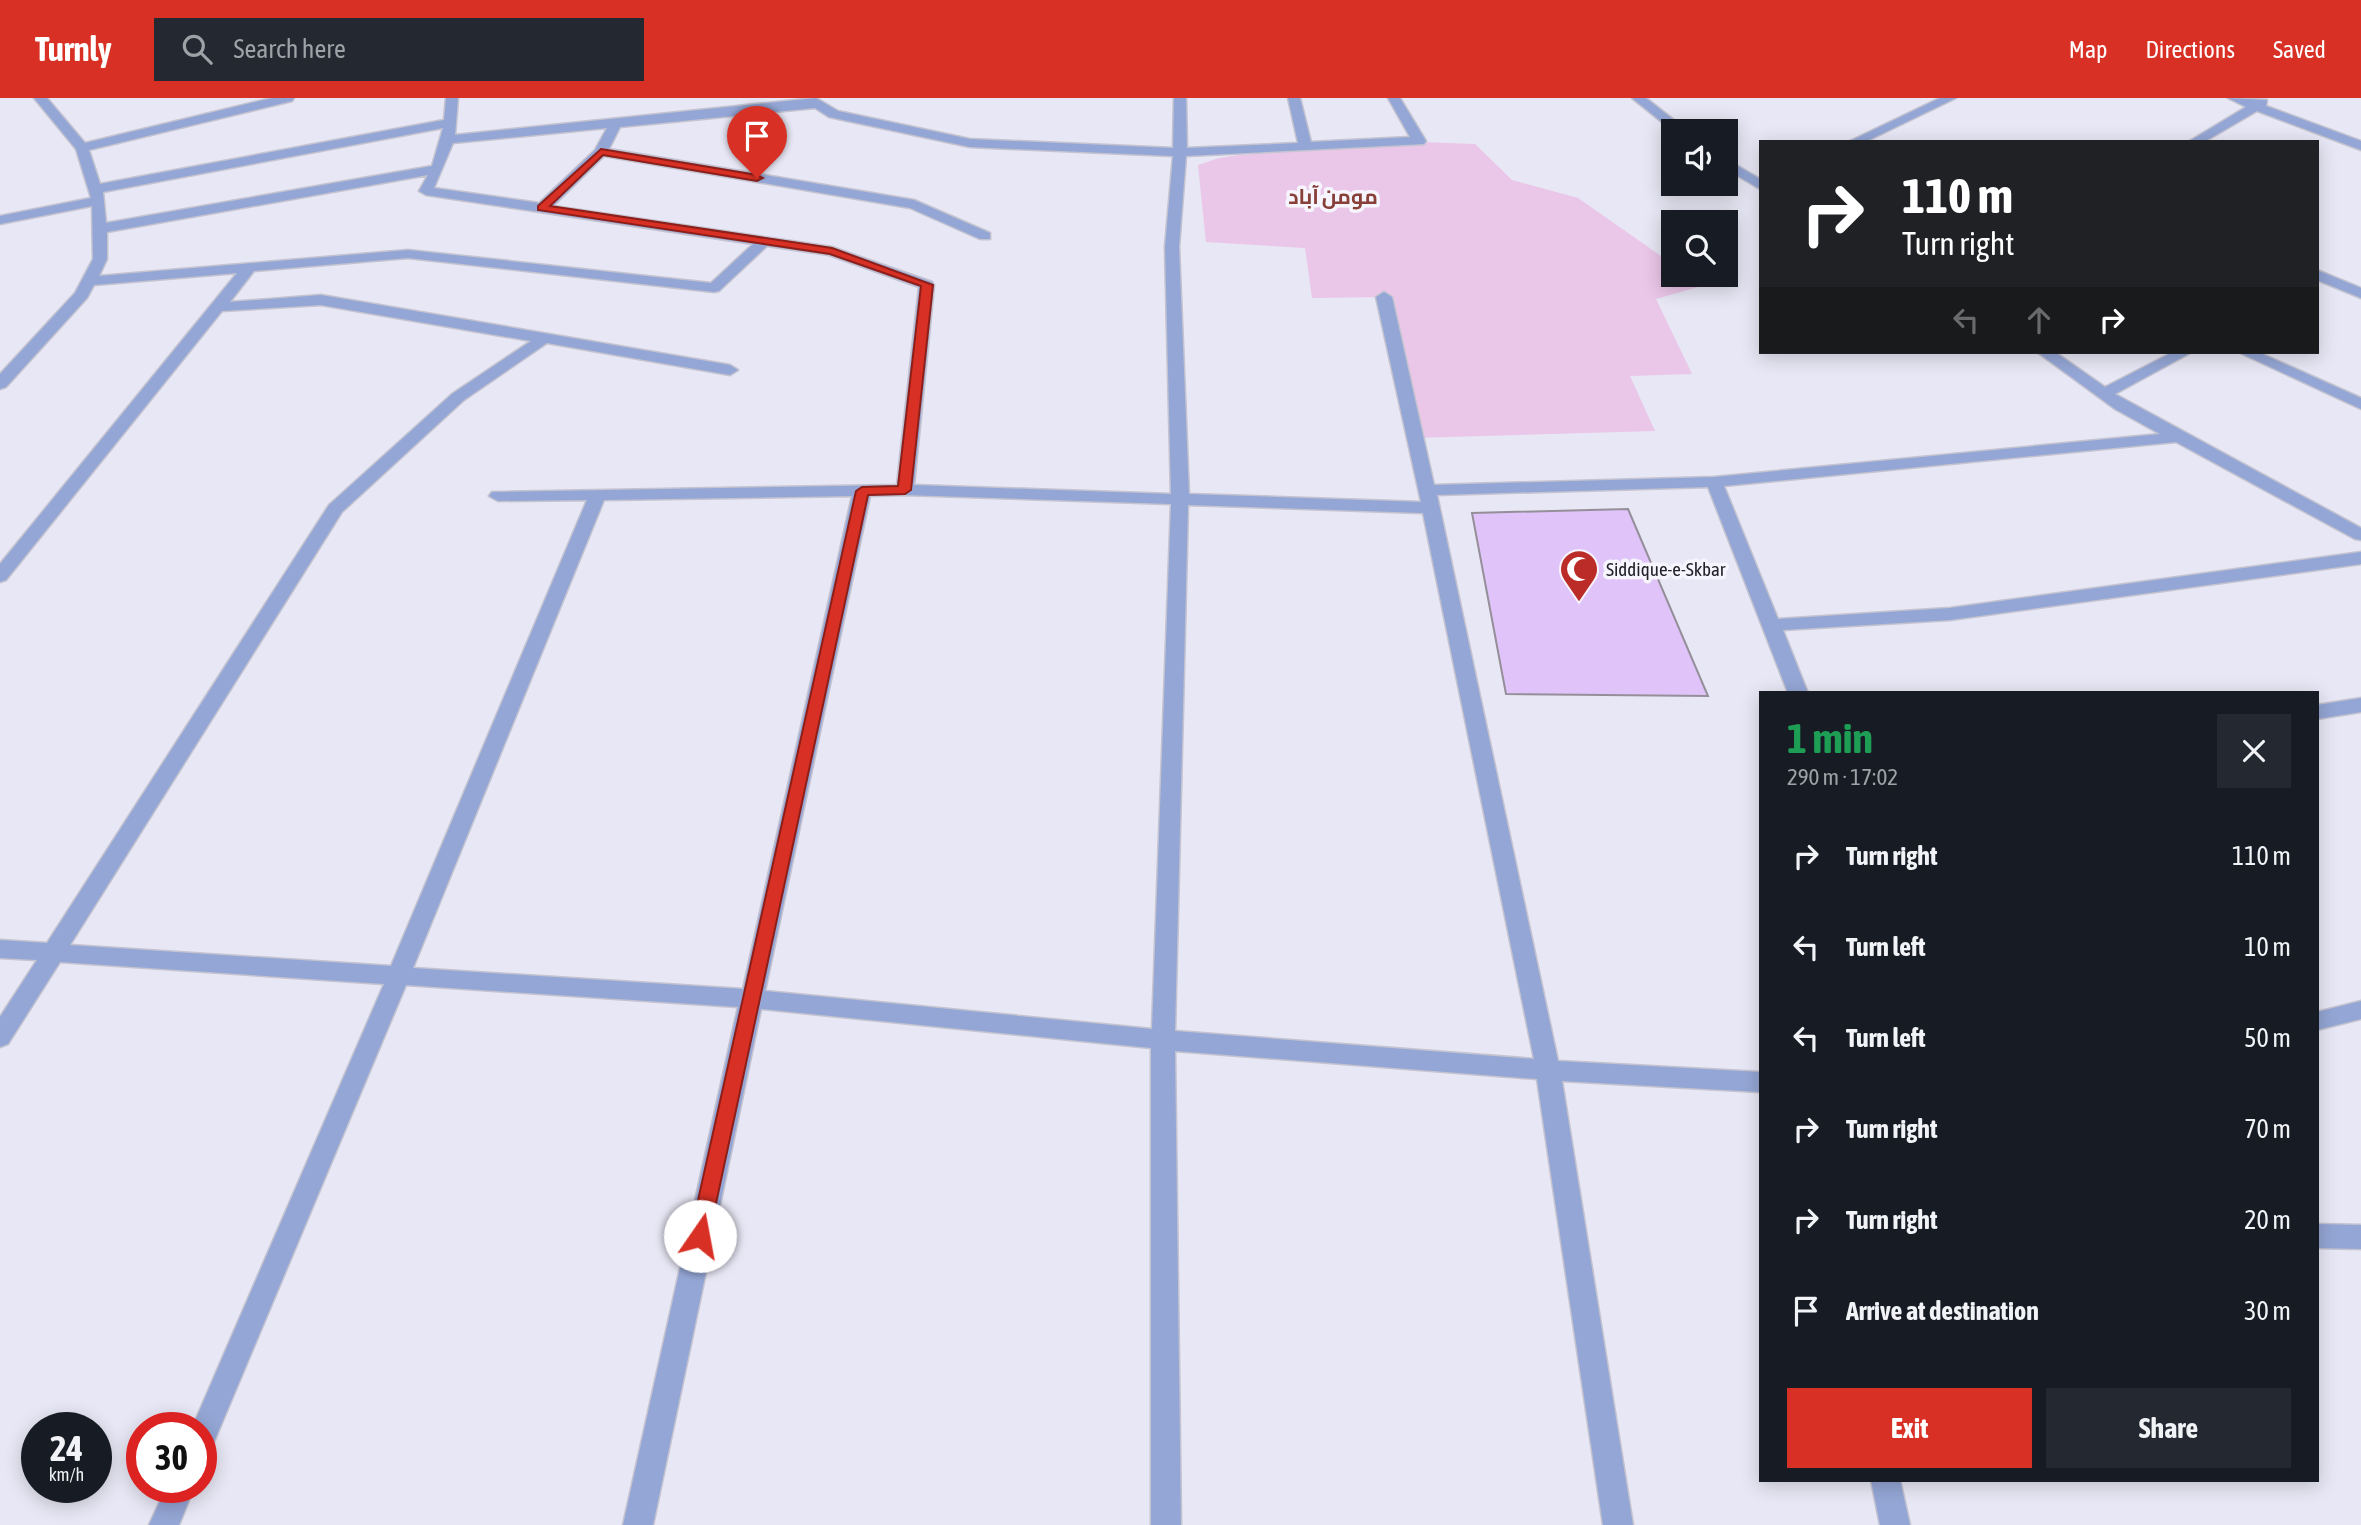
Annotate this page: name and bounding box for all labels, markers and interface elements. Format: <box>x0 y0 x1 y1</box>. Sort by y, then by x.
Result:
search box <box>154 18 644 81</box>
text: Turnly <box>35 30 112 68</box>
icon: search <box>178 30 216 68</box>
text: Search here <box>234 34 346 64</box>
text: Map <box>2069 36 2107 63</box>
text: Directions <box>2145 36 2235 63</box>
text: Saved <box>2273 36 2326 63</box>
pin <box>727 106 787 178</box>
icon: arrive <box>738 117 776 155</box>
map controls <box>1661 119 1738 287</box>
button: sound <box>1661 119 1738 196</box>
text: 110 m <box>1902 167 2013 223</box>
icon: right <box>1787 168 1878 259</box>
district label: مومن آباد <box>1288 184 1378 210</box>
button: search <box>1661 210 1738 287</box>
text: Turn right <box>1902 225 2015 262</box>
icon: left <box>1947 301 1985 339</box>
icon: ahead <box>2020 301 2058 339</box>
icon: right <box>2093 301 2131 339</box>
mosque icon: Siddique-e-Skbar <box>1558 548 1600 603</box>
place label: Siddique-e-Skbar <box>1606 558 1726 580</box>
text: 1 min <box>1787 714 1873 762</box>
button: close <box>2217 714 2291 788</box>
text: 290 m · 17:02 <box>1787 764 1898 790</box>
icon: right <box>1787 837 1825 875</box>
text: Turn right <box>1846 841 1937 871</box>
text: 110 m <box>2232 841 2291 871</box>
icon: left <box>1787 928 1825 966</box>
text: Turn left <box>1846 932 1926 962</box>
text: 10 m <box>2244 932 2291 962</box>
icon: left <box>1787 1019 1825 1057</box>
text: Turn left <box>1846 1023 1926 1053</box>
text: 50 m <box>2244 1023 2291 1053</box>
icon: right <box>1787 1110 1825 1148</box>
text: Turn right <box>1846 1114 1937 1144</box>
text: 70 m <box>2244 1114 2291 1144</box>
position arrow <box>663 1199 737 1273</box>
icon: right <box>1787 1201 1825 1239</box>
text: Turn right <box>1846 1205 1937 1235</box>
text: 20 m <box>2244 1205 2291 1235</box>
icon: arrive <box>1787 1292 1825 1330</box>
text: Arrive at destination <box>1846 1296 2039 1326</box>
text: 30 m <box>2244 1296 2291 1326</box>
button: Exit <box>1787 1388 2032 1468</box>
button: Share <box>2046 1388 2291 1468</box>
speed limit sign: 30 <box>126 1412 217 1503</box>
text: 24 <box>50 1428 83 1468</box>
text: km/h <box>49 1464 84 1485</box>

